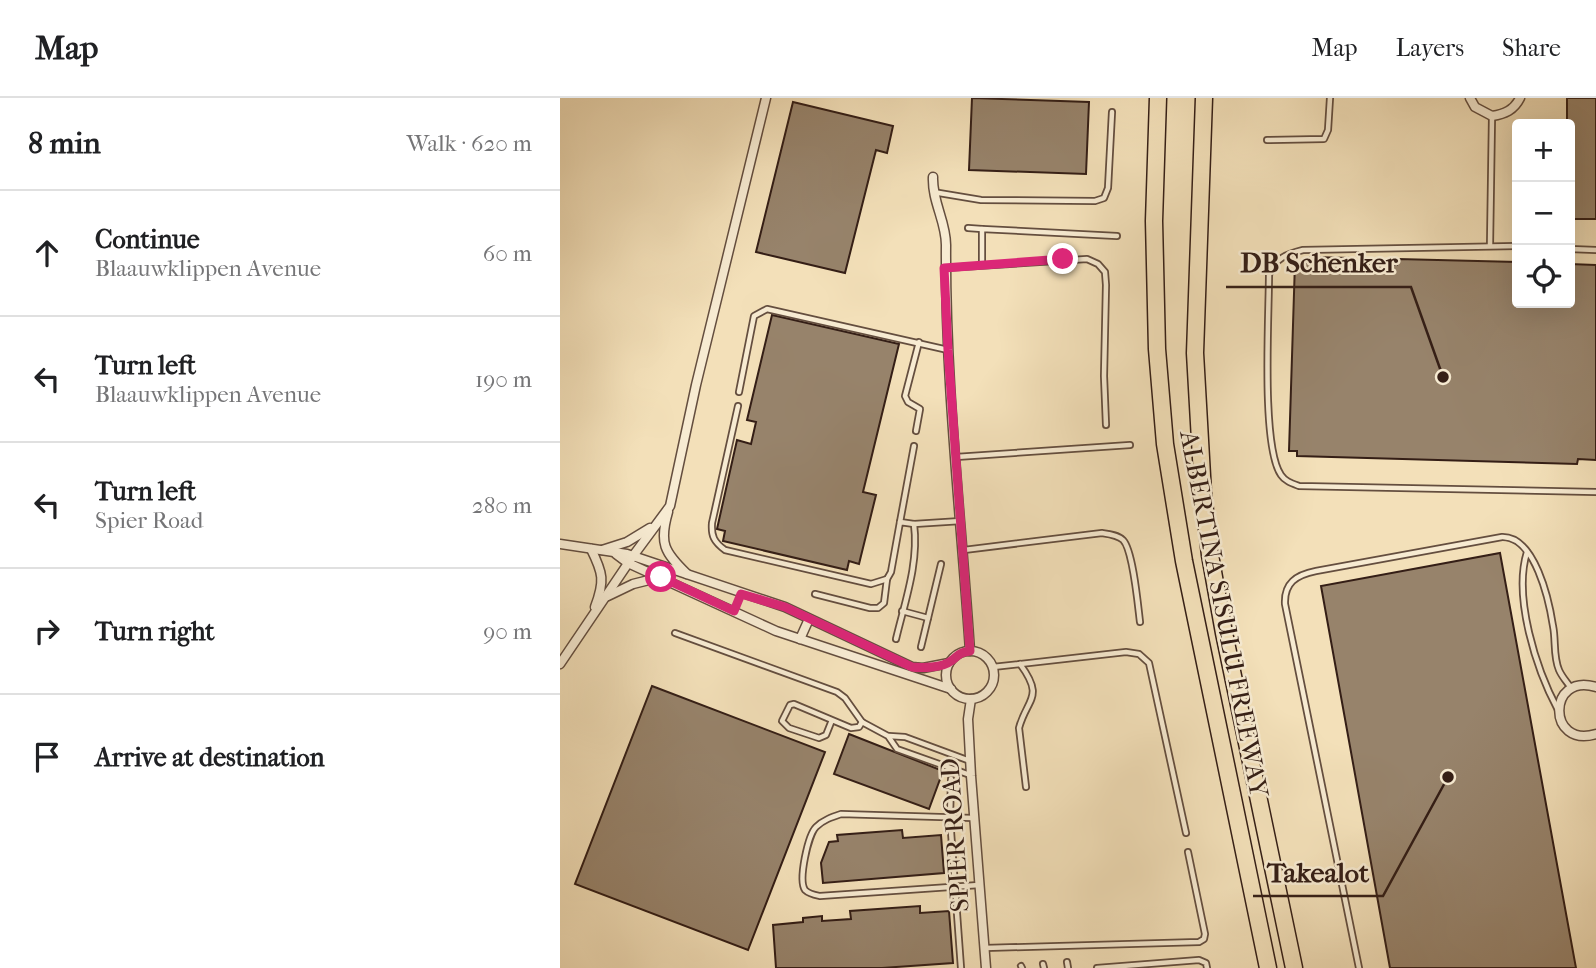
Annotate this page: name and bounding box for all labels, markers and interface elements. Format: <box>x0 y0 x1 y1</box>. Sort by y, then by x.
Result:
text: Map <box>35 29 98 68</box>
text: Map <box>1312 34 1358 62</box>
text: Layers <box>1396 34 1464 62</box>
text: Share <box>1502 34 1561 62</box>
map controls <box>1512 119 1575 308</box>
button: + <box>1512 119 1575 182</box>
text: 8 min <box>28 126 101 161</box>
text: Walk · 620 m <box>407 130 532 157</box>
button: − <box>1512 182 1575 245</box>
text: Continue <box>95 224 200 255</box>
icon: ahead <box>28 234 66 272</box>
callout: DB Schenker <box>1226 238 1411 287</box>
text: 60 m <box>483 240 532 267</box>
route end <box>1047 243 1078 274</box>
button: locate <box>1512 245 1575 308</box>
text: DB Schenker <box>1240 246 1399 279</box>
text: Blaauwklippen Avenue <box>95 255 321 282</box>
text: Turn left <box>95 350 196 381</box>
icon: left <box>28 360 66 398</box>
text: 190 m <box>475 366 532 393</box>
text: Blaauwklippen Avenue <box>95 381 321 408</box>
street label: ALBERTINA SISULU FREEWAY <box>1173 427 1275 801</box>
text: Turn left <box>95 476 196 507</box>
icon: left <box>28 486 66 524</box>
text: 280 m <box>472 492 532 519</box>
text: Spier Road <box>95 507 203 534</box>
route start <box>645 561 676 592</box>
icon: right <box>28 612 66 650</box>
text: Turn right <box>95 616 215 647</box>
text: 90 m <box>483 618 532 645</box>
icon: arrive <box>28 738 66 776</box>
text: Arrive at destination <box>95 742 325 773</box>
street label: SPIER ROAD <box>934 757 976 913</box>
callout: Takealot <box>1253 847 1383 896</box>
text: Takealot <box>1266 856 1370 889</box>

